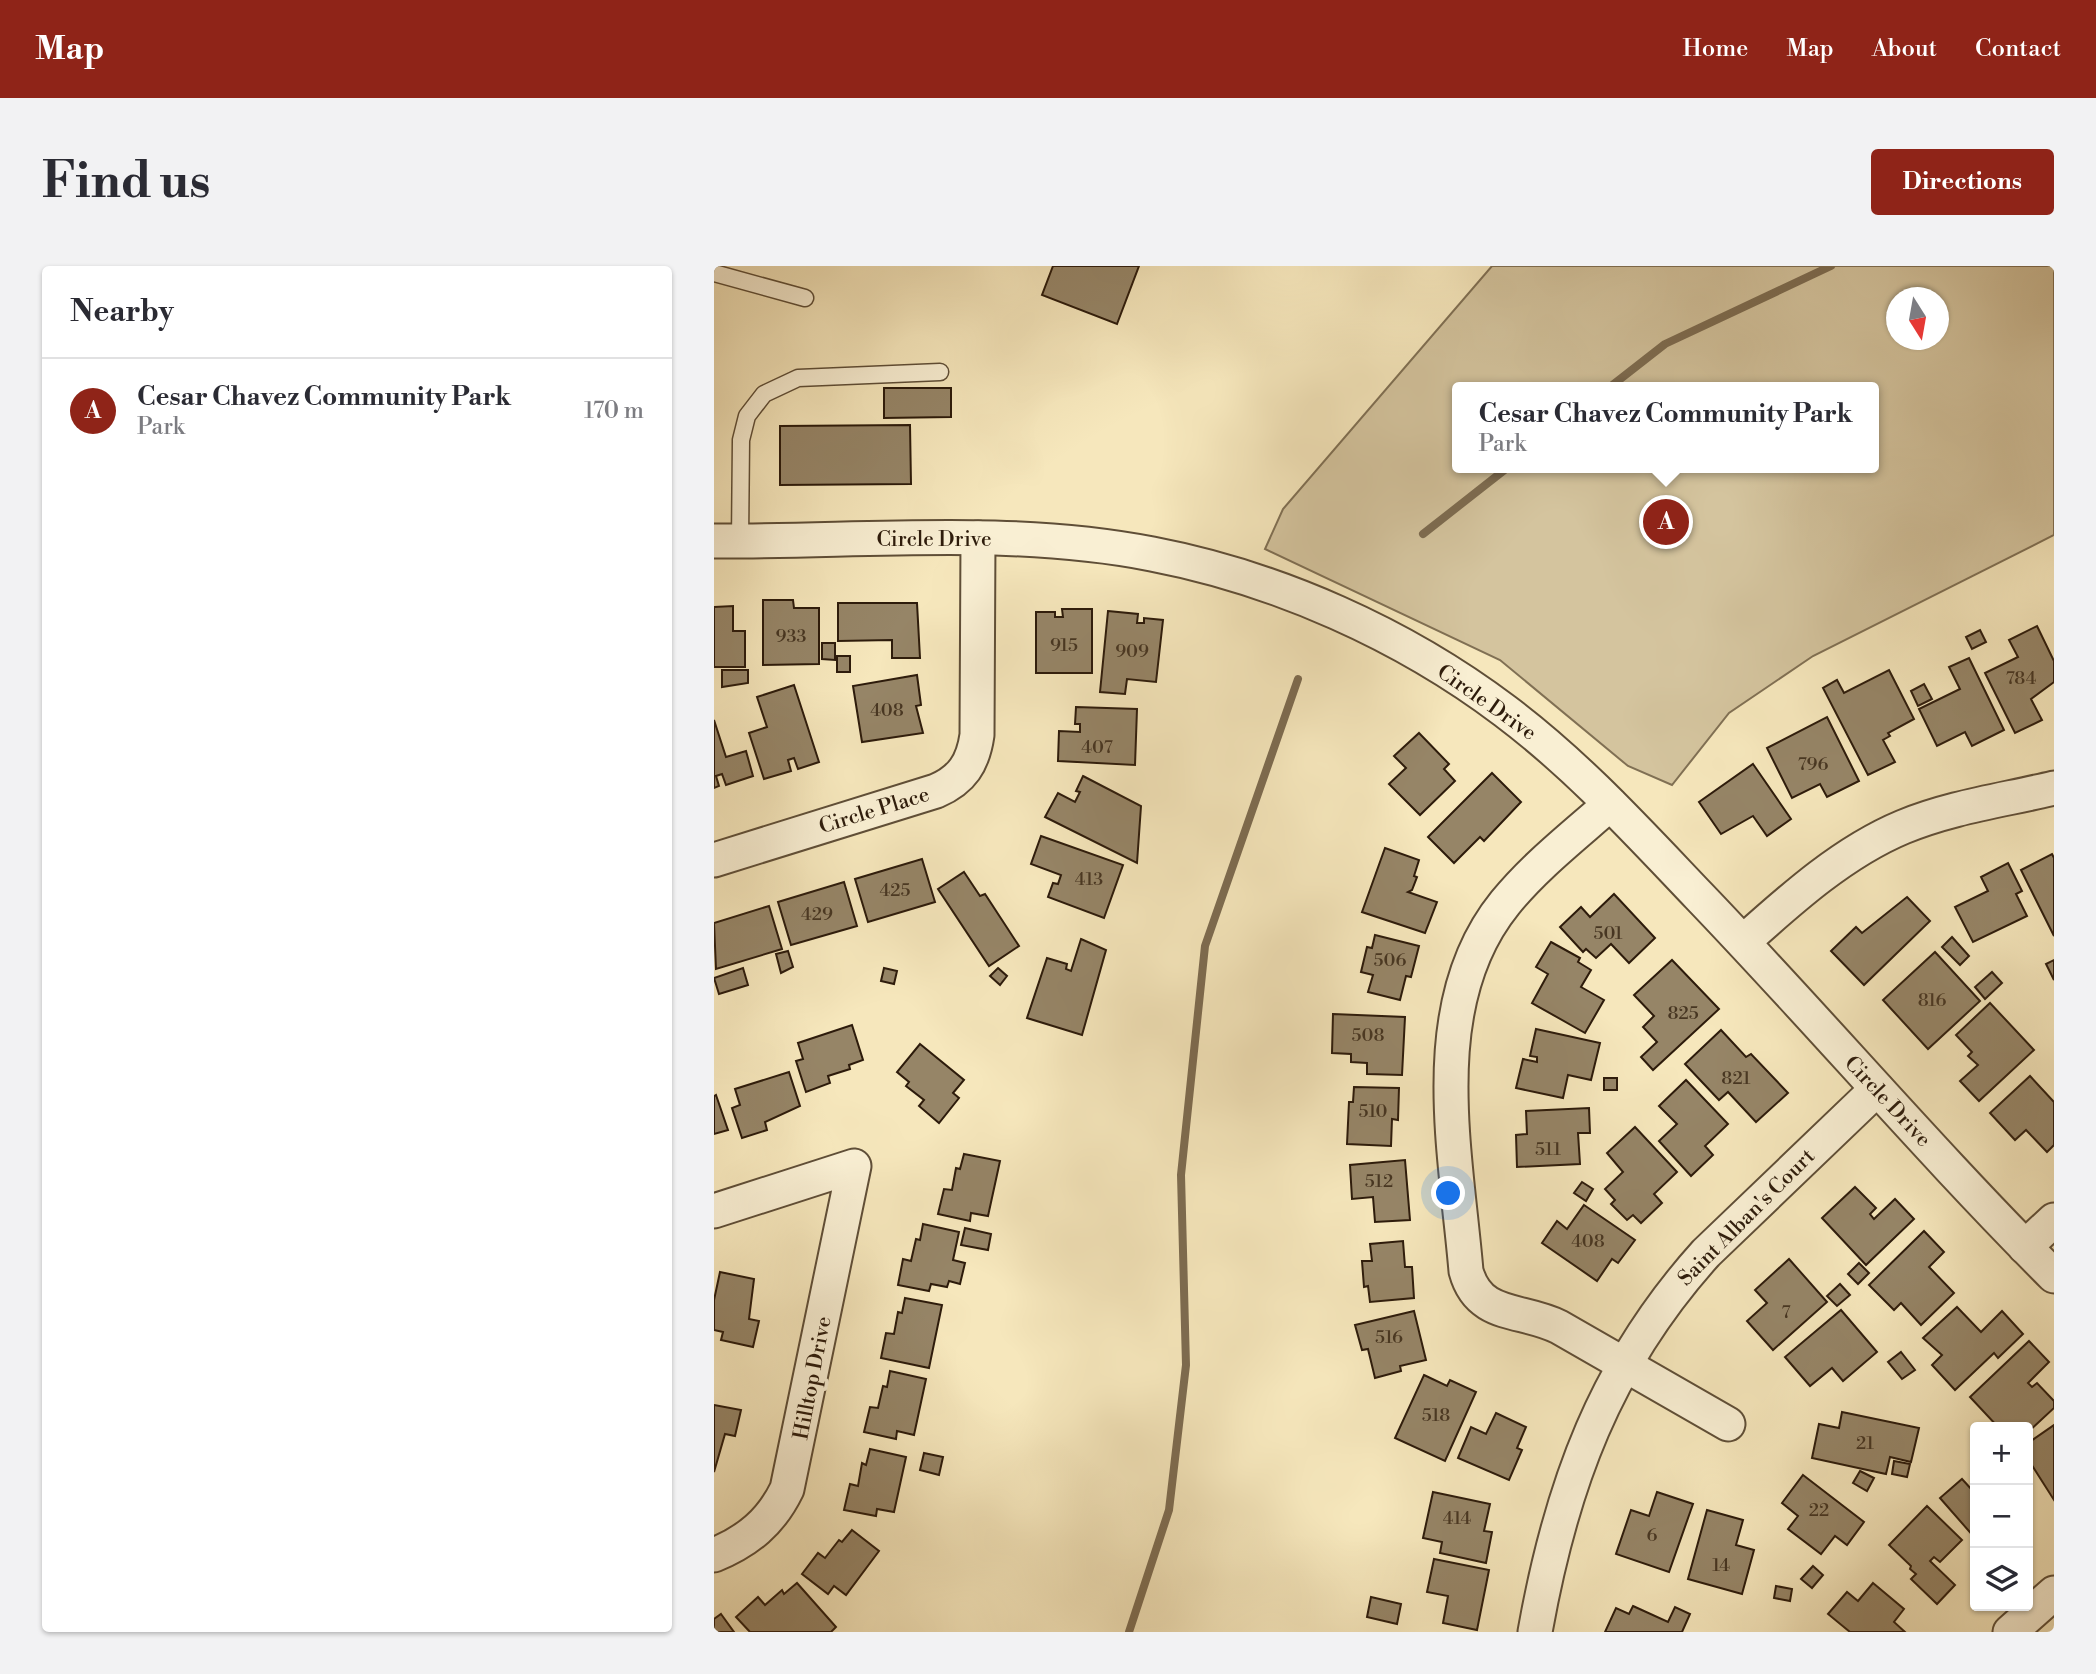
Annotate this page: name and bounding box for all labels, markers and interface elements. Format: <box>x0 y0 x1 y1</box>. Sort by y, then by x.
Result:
text: Map <box>35 29 104 70</box>
text: Home <box>1683 34 1748 64</box>
text: Map <box>1786 34 1834 64</box>
text: About <box>1872 34 1937 64</box>
text: Contact <box>1975 34 2061 64</box>
button: Directions <box>1871 149 2054 215</box>
text: Find us <box>42 152 211 213</box>
north arrow <box>1886 287 1949 350</box>
text: Nearby <box>70 293 174 331</box>
text: Cesar Chavez Community Park <box>137 381 511 413</box>
popup <box>1452 382 1879 473</box>
text: A <box>85 397 101 425</box>
text: 170 m <box>584 397 644 425</box>
text: Cesar Chavez Community Park <box>1478 398 1853 430</box>
text: Park <box>137 413 185 441</box>
text: Park <box>1478 430 1526 458</box>
pin: A <box>1643 496 1689 548</box>
street label: Circle Drive <box>876 527 992 553</box>
house number: 933 <box>776 625 806 648</box>
house number: 915 <box>1050 634 1078 657</box>
house number: 909 <box>1115 640 1149 663</box>
street label: Circle Drive <box>1432 659 1541 747</box>
house number: 784 <box>2006 667 2037 690</box>
house number: 408 <box>870 699 904 722</box>
house number: 407 <box>1081 736 1113 759</box>
house number: 796 <box>1798 753 1828 776</box>
street label: Circle Place <box>816 782 933 840</box>
house number: 413 <box>1075 868 1103 891</box>
house number: 425 <box>880 879 911 902</box>
house number: 429 <box>801 903 833 926</box>
house number: 501 <box>1593 922 1623 945</box>
house number: 506 <box>1374 949 1406 972</box>
house number: 816 <box>1918 989 1946 1012</box>
house number: 825 <box>1667 1002 1699 1025</box>
house number: 508 <box>1352 1024 1384 1047</box>
street label: Circle Drive <box>1838 1051 1936 1153</box>
house number: 821 <box>1721 1067 1751 1090</box>
house number: 510 <box>1358 1100 1388 1123</box>
house number: 511 <box>1535 1138 1561 1161</box>
street label: Saint Alban's Court <box>1673 1143 1821 1292</box>
house number: 512 <box>1365 1170 1393 1193</box>
your location <box>1431 1176 1465 1210</box>
house number: 408 <box>1571 1230 1605 1253</box>
house number: 7 <box>1781 1301 1791 1324</box>
street label: Hilltop Drive <box>788 1314 838 1442</box>
house number: 516 <box>1375 1326 1403 1349</box>
house number: 518 <box>1422 1404 1450 1427</box>
map controls <box>1970 1422 2033 1611</box>
button: + <box>1970 1422 2033 1485</box>
house number: 21 <box>1856 1432 1874 1455</box>
button: − <box>1970 1485 2033 1548</box>
house number: 22 <box>1809 1499 1829 1522</box>
house number: 414 <box>1443 1507 1472 1530</box>
house number: 6 <box>1647 1524 1658 1547</box>
button: layers <box>1970 1548 2033 1611</box>
house number: 14 <box>1712 1554 1730 1577</box>

